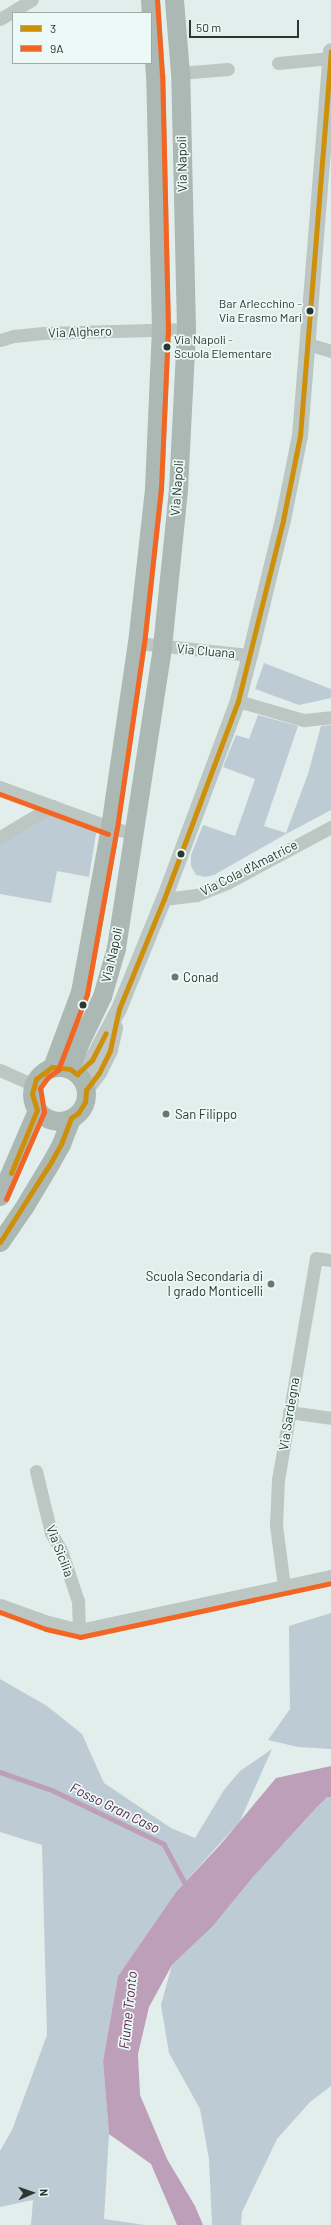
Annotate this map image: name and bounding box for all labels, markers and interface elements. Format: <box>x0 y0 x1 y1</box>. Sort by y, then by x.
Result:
legend <box>12 12 152 64</box>
scale bar <box>191 12 301 38</box>
text: 50 m <box>196 20 221 34</box>
text: 3 <box>50 21 56 35</box>
text: 9A <box>50 41 64 55</box>
street label: Via Napoli <box>174 136 190 192</box>
place label: Bar Arlecchino - Via Erasmo Mari <box>219 297 302 325</box>
marker: Bar Arlecchino - Via Erasmo Mari <box>305 306 315 316</box>
street label: Via Alghero <box>48 323 112 341</box>
place label: Via Napoli - Scuola Elementare <box>174 333 272 361</box>
marker: Via Napoli - Scuola Elementare <box>162 342 172 352</box>
street label: Via Napoli <box>167 459 187 517</box>
street label: Via Cluana <box>176 641 236 661</box>
street label: Via Cola d'Amatrice <box>198 837 300 899</box>
unlabelled marker <box>176 849 186 859</box>
street label: Via Napoli <box>98 926 126 984</box>
place label: Conad <box>183 969 219 985</box>
marker: Conad <box>170 972 180 982</box>
unlabelled marker <box>78 1000 88 1010</box>
place label: San Filippo <box>175 1106 237 1122</box>
marker: San Filippo <box>160 1108 172 1120</box>
place label: Scuola Secondaria di I grado Monticelli <box>146 1269 263 1300</box>
marker: Scuola Secondaria di I grado Monticelli <box>266 1279 276 1289</box>
street label: Via Sardegna <box>276 1376 302 1452</box>
street label: Via Sicilia <box>43 1523 77 1579</box>
water label: Fosso Gran Caso <box>67 1779 163 1837</box>
water label: Fiume Tronto <box>116 1970 140 2050</box>
north arrow <box>12 2173 52 2213</box>
text: N <box>38 2189 51 2196</box>

